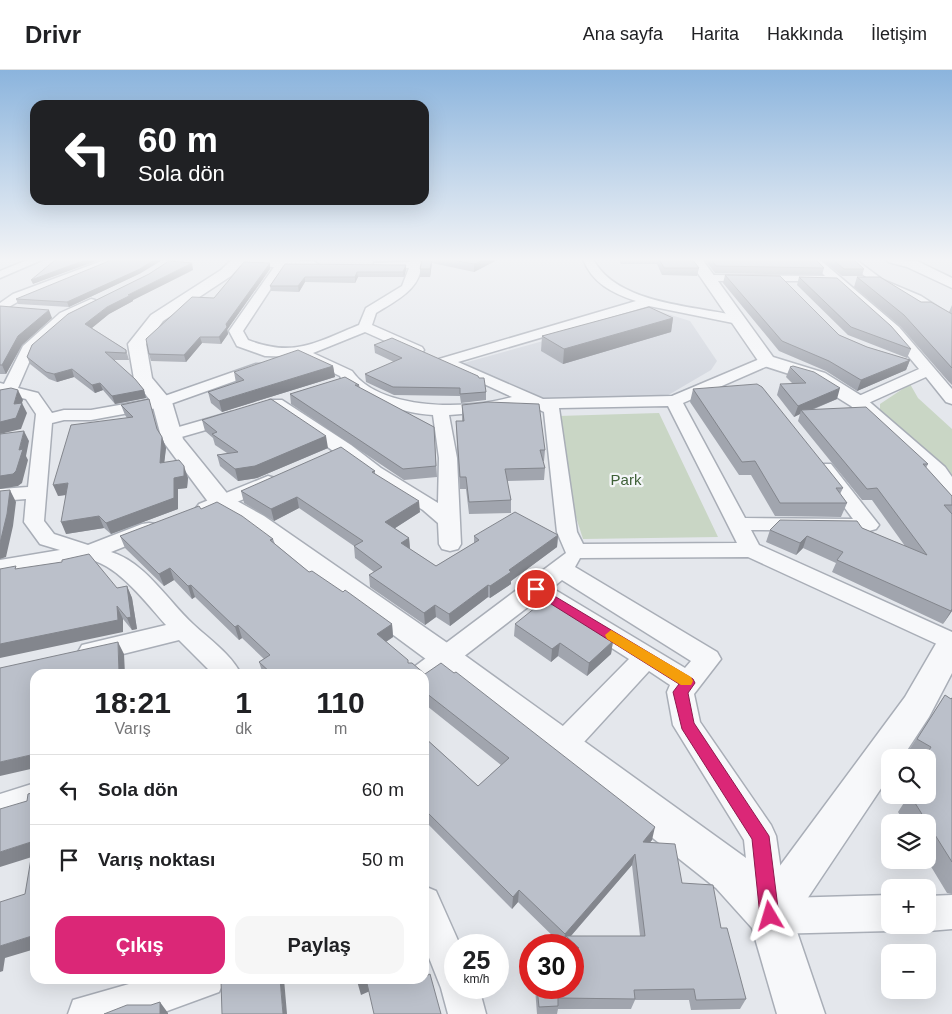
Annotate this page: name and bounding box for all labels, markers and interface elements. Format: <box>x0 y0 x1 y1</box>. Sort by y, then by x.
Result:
text: Drivr <box>25 21 81 48</box>
text: Ana sayfa <box>583 24 663 44</box>
text: Harita <box>691 24 739 44</box>
text: Hakkında <box>767 24 843 44</box>
text: İletişim <box>871 24 927 44</box>
icon: left <box>55 120 120 185</box>
text: 60 m <box>138 120 218 159</box>
text: Sola dön <box>138 161 225 186</box>
park label: Park <box>611 471 642 488</box>
pin <box>515 568 557 610</box>
icon: arrive <box>522 575 550 603</box>
text: 18:21 <box>94 686 171 719</box>
text: 1 <box>235 686 252 719</box>
text: 110 <box>316 686 365 719</box>
text: Varış <box>115 720 151 737</box>
text: dk <box>235 720 252 737</box>
text: m <box>334 720 347 737</box>
map controls <box>881 749 936 999</box>
button: search <box>881 749 936 804</box>
icon: left <box>55 776 83 804</box>
text: Sola dön <box>98 779 178 800</box>
text: 60 m <box>362 779 404 800</box>
button: layers <box>881 814 936 869</box>
icon: arrive <box>55 846 83 874</box>
text: Varış noktası <box>98 849 215 870</box>
text: 50 m <box>362 849 404 870</box>
button: + <box>881 879 936 934</box>
position arrow <box>743 889 795 941</box>
button: Çıkış <box>55 916 225 974</box>
button: Paylaş <box>235 916 404 974</box>
speed limit sign: 30 <box>519 934 584 999</box>
button: − <box>881 944 936 999</box>
text: 25 <box>463 946 490 974</box>
text: km/h <box>463 972 490 986</box>

